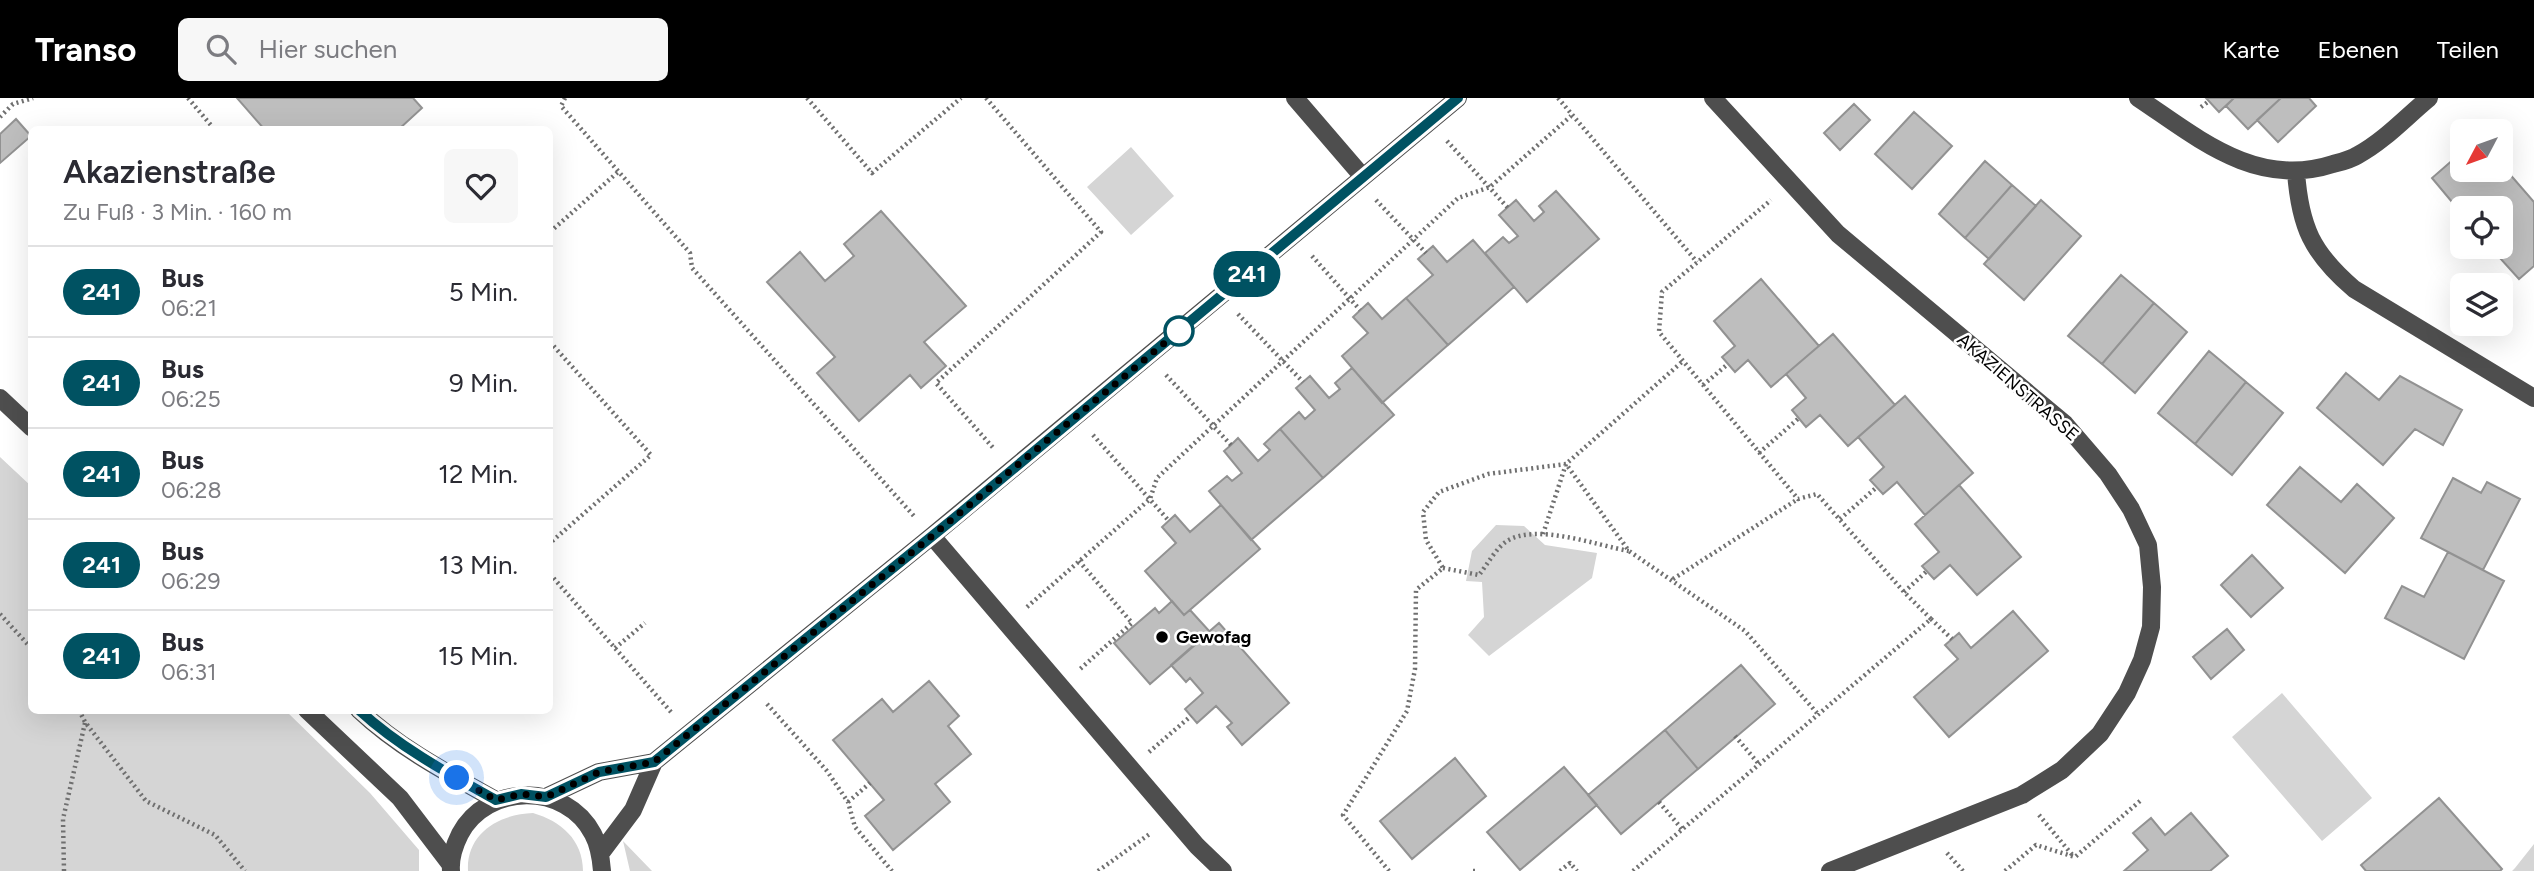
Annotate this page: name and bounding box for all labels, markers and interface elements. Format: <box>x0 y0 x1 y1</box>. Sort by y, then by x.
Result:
search box <box>178 18 668 81</box>
text: Transo <box>35 30 136 69</box>
icon: search <box>202 30 240 68</box>
text: Hier suchen <box>258 33 397 65</box>
text: Karte <box>2223 35 2280 64</box>
text: Ebenen <box>2318 35 2399 64</box>
text: Teilen <box>2437 35 2499 64</box>
north arrow <box>2450 119 2513 182</box>
map controls <box>2450 119 2513 336</box>
button: heart <box>444 149 518 223</box>
text: Akazienstraße <box>63 152 276 191</box>
button: locate <box>2450 196 2513 259</box>
text: Zu Fuß · 3 Min. · 160 m <box>63 198 292 226</box>
line badge: 241 <box>1207 251 1287 297</box>
text: 241 <box>1227 259 1267 288</box>
text: Bus <box>161 262 204 294</box>
button: layers <box>2450 273 2513 336</box>
text: 5 Min. <box>449 276 518 308</box>
text: 241 <box>82 277 121 306</box>
text: 06:21 <box>161 294 217 322</box>
unlabelled marker <box>1164 316 1194 346</box>
street label: AKAZIENSTRASSE <box>1953 328 2083 446</box>
text: Bus <box>161 353 204 385</box>
text: 9 Min. <box>449 367 518 399</box>
text: 241 <box>82 368 121 397</box>
text: 06:25 <box>161 385 221 413</box>
text: Bus <box>161 444 204 476</box>
text: 12 Min. <box>438 458 518 490</box>
text: 241 <box>82 459 121 488</box>
text: 06:28 <box>161 476 222 504</box>
text: Bus <box>161 535 204 567</box>
text: 13 Min. <box>439 549 518 581</box>
text: 241 <box>82 550 121 579</box>
text: 06:29 <box>161 567 220 595</box>
text: Bus <box>161 626 204 658</box>
place label: Gewofag <box>1176 626 1251 648</box>
marker: Gewofag <box>1154 629 1170 645</box>
text: 15 Min. <box>438 640 518 672</box>
text: 241 <box>82 641 121 670</box>
text: 06:31 <box>161 658 217 686</box>
your location <box>439 760 474 795</box>

